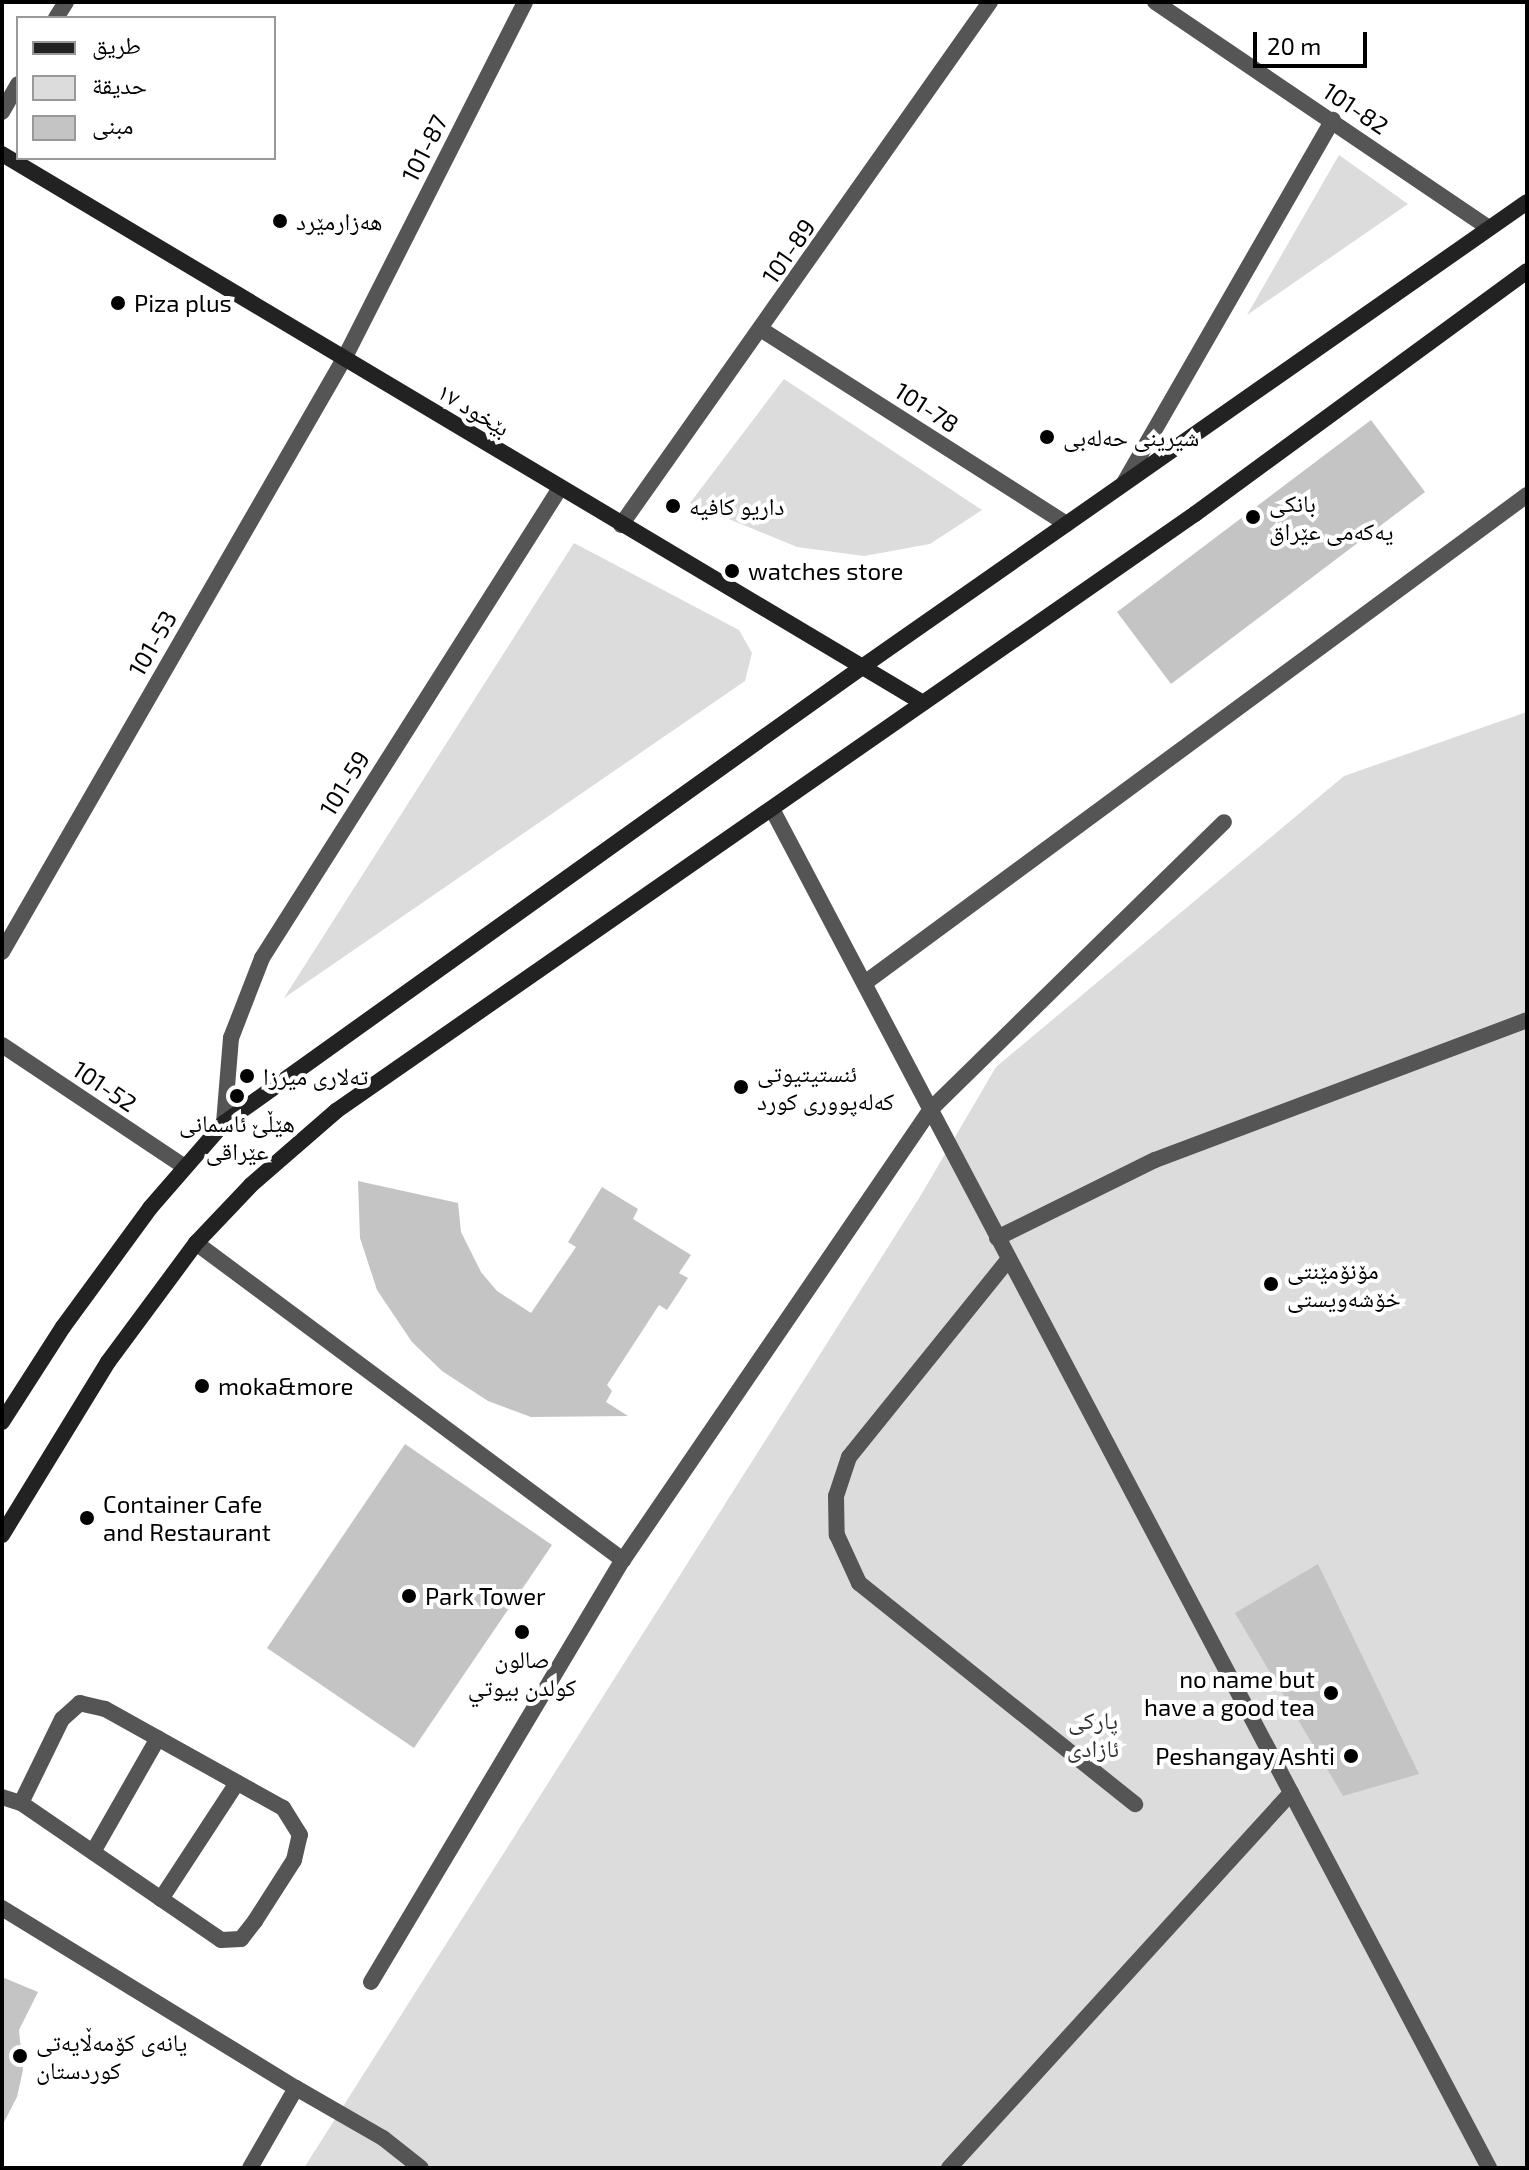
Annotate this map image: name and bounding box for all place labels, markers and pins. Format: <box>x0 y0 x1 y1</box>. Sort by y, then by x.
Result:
place label: هەزارمێرد <box>296 207 382 235</box>
marker: هەزارمێرد <box>271 212 289 230</box>
place label: Piza plus <box>134 289 232 317</box>
marker: Piza plus <box>109 294 127 312</box>
place label: شیرینی حەلەبی <box>1063 423 1199 451</box>
marker: شیرینی حەلەبی <box>1038 428 1056 446</box>
place label: بانکی یەکەمی عێراق <box>1269 489 1393 545</box>
place label: داریو کافیە <box>689 492 784 520</box>
marker: داریو کافیە <box>664 497 682 515</box>
marker: بانکی یەکەمی عێراق <box>1244 508 1262 526</box>
place label: watches store <box>748 557 903 585</box>
marker: watches store <box>723 562 741 580</box>
place label: ئنستیتیوتی کەلەپووری کورد <box>757 1059 894 1115</box>
place label: تەلاری میرزا <box>263 1062 368 1090</box>
marker: تەلاری میرزا <box>238 1067 256 1085</box>
marker: ئنستیتیوتی کەلەپووری کورد <box>732 1078 750 1096</box>
marker: هێڵێ ئاسمانی عێراقی <box>228 1087 246 1105</box>
place label: هێڵێ ئاسمانی عێراقی <box>179 1109 295 1165</box>
place label: مۆنۆمێنتی خۆشەویستی <box>1287 1256 1401 1312</box>
marker: مۆنۆمێنتی خۆشەویستی <box>1262 1275 1280 1293</box>
place label: moka&more <box>218 1372 353 1400</box>
marker: moka&more <box>193 1377 211 1395</box>
place label: Container Cafe and Restaurant <box>103 1490 271 1546</box>
marker: Container Cafe and Restaurant <box>78 1509 96 1527</box>
place label: Park Tower <box>425 1582 546 1610</box>
marker: Park Tower <box>400 1587 418 1605</box>
marker: صالون كولدن بيوتي <box>513 1623 531 1641</box>
place label: صالون كولدن بيوتي <box>468 1645 576 1701</box>
place label: no name but have a good tea <box>1144 1665 1315 1721</box>
marker: no name but have a good tea <box>1322 1684 1340 1702</box>
place label: Peshangay Ashti <box>1154 1742 1335 1770</box>
marker: Peshangay Ashti <box>1342 1747 1360 1765</box>
place label: یانەی کۆمەڵایەتی کوردستان <box>36 2028 187 2084</box>
marker: یانەی کۆمەڵایەتی کوردستان <box>11 2047 29 2065</box>

